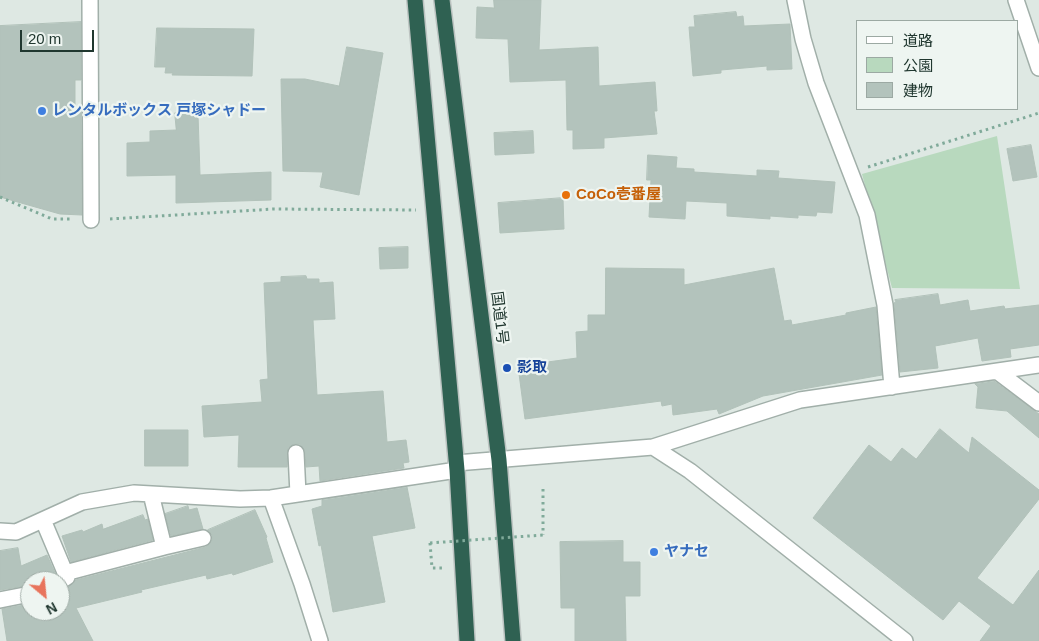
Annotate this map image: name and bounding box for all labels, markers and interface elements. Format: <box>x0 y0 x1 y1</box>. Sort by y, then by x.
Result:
scale bar <box>22 20 96 52</box>
legend <box>856 20 1019 110</box>
text: 20 m <box>28 30 61 47</box>
text: 道路 <box>903 32 933 49</box>
text: 公園 <box>903 57 933 74</box>
text: 建物 <box>903 82 933 99</box>
place label: レンタルボックス 戸塚シャドー <box>52 102 266 120</box>
marker: レンタルボックス 戸塚シャドー <box>36 105 48 117</box>
place label: CoCo壱番屋 <box>576 186 661 204</box>
marker: CoCo壱番屋 <box>560 189 572 201</box>
street label: 国道1号 <box>487 290 511 346</box>
place label: 影取 <box>517 359 547 377</box>
marker: 影取 <box>501 362 513 374</box>
place label: ヤナセ <box>664 543 709 561</box>
marker: ヤナセ <box>648 546 660 558</box>
north arrow <box>20 571 70 621</box>
text: N <box>43 599 60 618</box>

